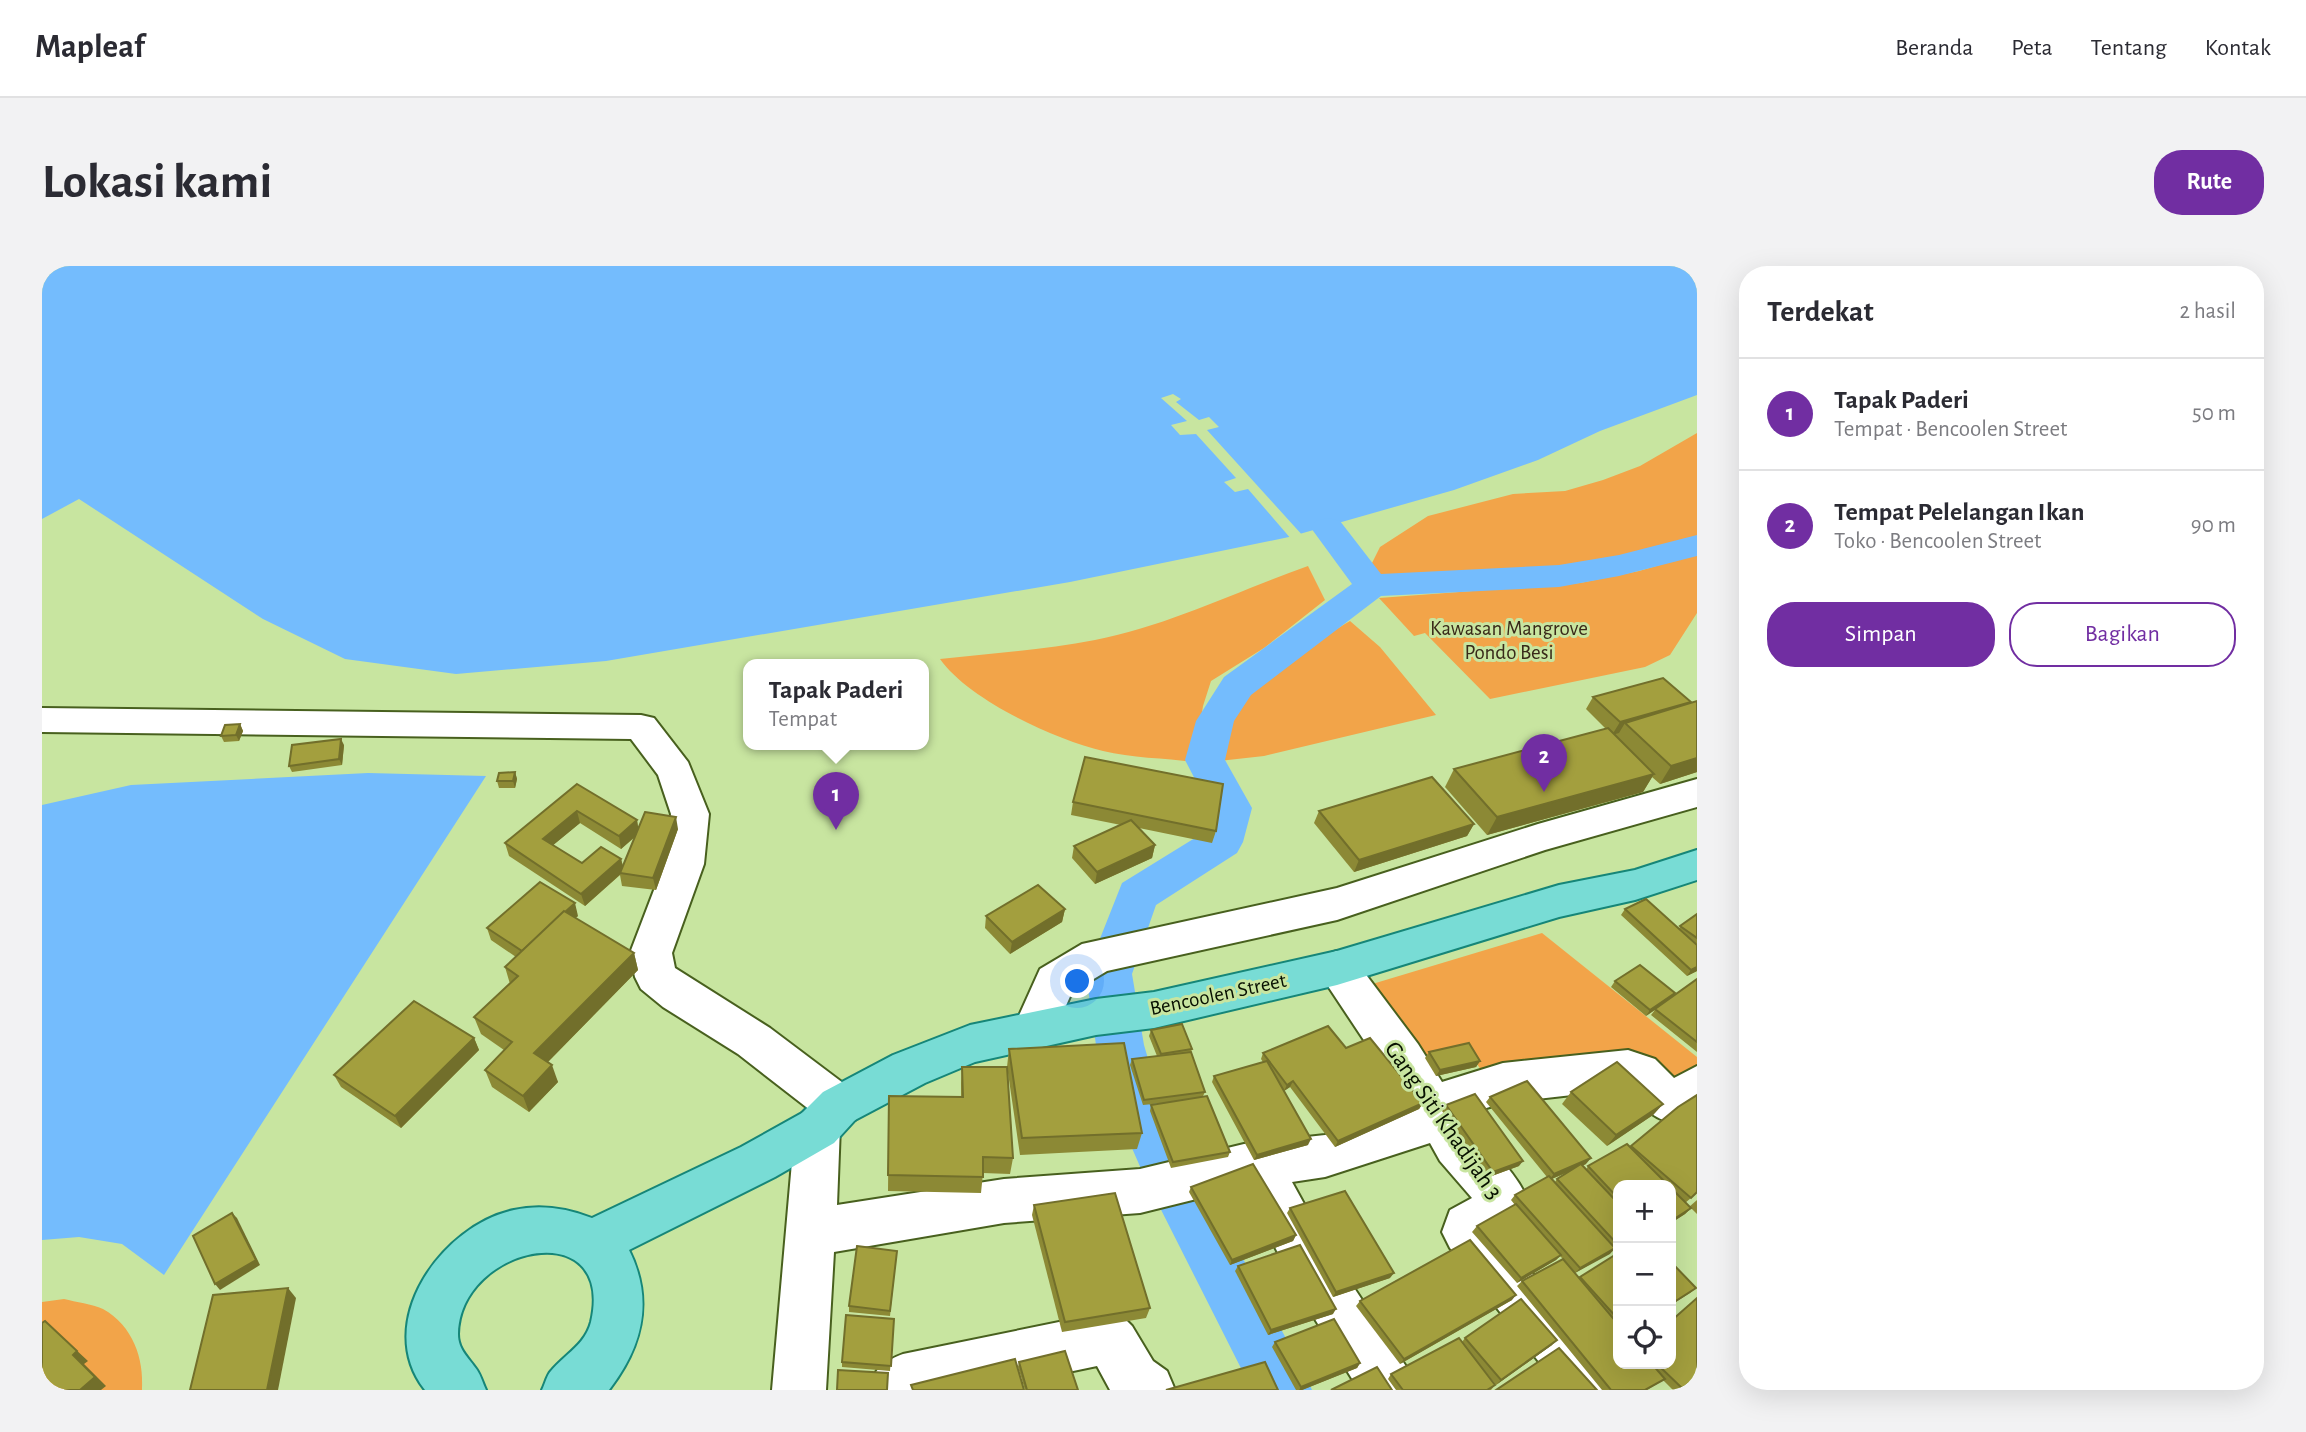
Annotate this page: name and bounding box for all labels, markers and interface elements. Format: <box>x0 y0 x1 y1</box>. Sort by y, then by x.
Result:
text: Mapleaf <box>35 31 145 64</box>
text: Beranda <box>1895 36 1973 60</box>
text: Peta <box>2011 36 2053 60</box>
text: Tentang <box>2091 36 2167 60</box>
text: Kontak <box>2205 36 2271 60</box>
button: Rute <box>2154 150 2264 215</box>
text: Lokasi kami <box>42 158 272 207</box>
text: Terdekat <box>1767 297 1874 327</box>
text: 2 hasil <box>2179 300 2236 323</box>
text: Tapak Paderi <box>1834 387 1969 413</box>
text: 1 <box>1786 402 1794 425</box>
text: 50 m <box>2192 402 2236 425</box>
text: Tempat · Bencoolen Street <box>1834 418 2067 441</box>
text: Tempat Pelelangan Ikan <box>1834 499 2084 525</box>
text: 2 <box>1785 514 1795 537</box>
text: 90 m <box>2191 514 2236 537</box>
text: Toko · Bencoolen Street <box>1834 530 2041 553</box>
button: Simpan <box>1767 602 1995 667</box>
button: Bagikan <box>2009 602 2236 667</box>
park label: Kawasan Mangrove Pondo Besi <box>1430 618 1588 663</box>
popup <box>743 659 929 750</box>
text: Tapak Paderi <box>769 677 903 703</box>
text: Tempat <box>769 708 837 731</box>
pin: 2 <box>1521 734 1567 792</box>
pin: 1 <box>813 772 859 830</box>
your location <box>1060 964 1094 998</box>
street label: Bencoolen Street <box>1148 970 1289 1019</box>
street label: Gang Siti Khadijah 3 <box>1380 1037 1506 1204</box>
map controls <box>1613 1180 1676 1369</box>
button: + <box>1613 1180 1676 1243</box>
button: − <box>1613 1243 1676 1306</box>
button: locate <box>1613 1306 1676 1369</box>

